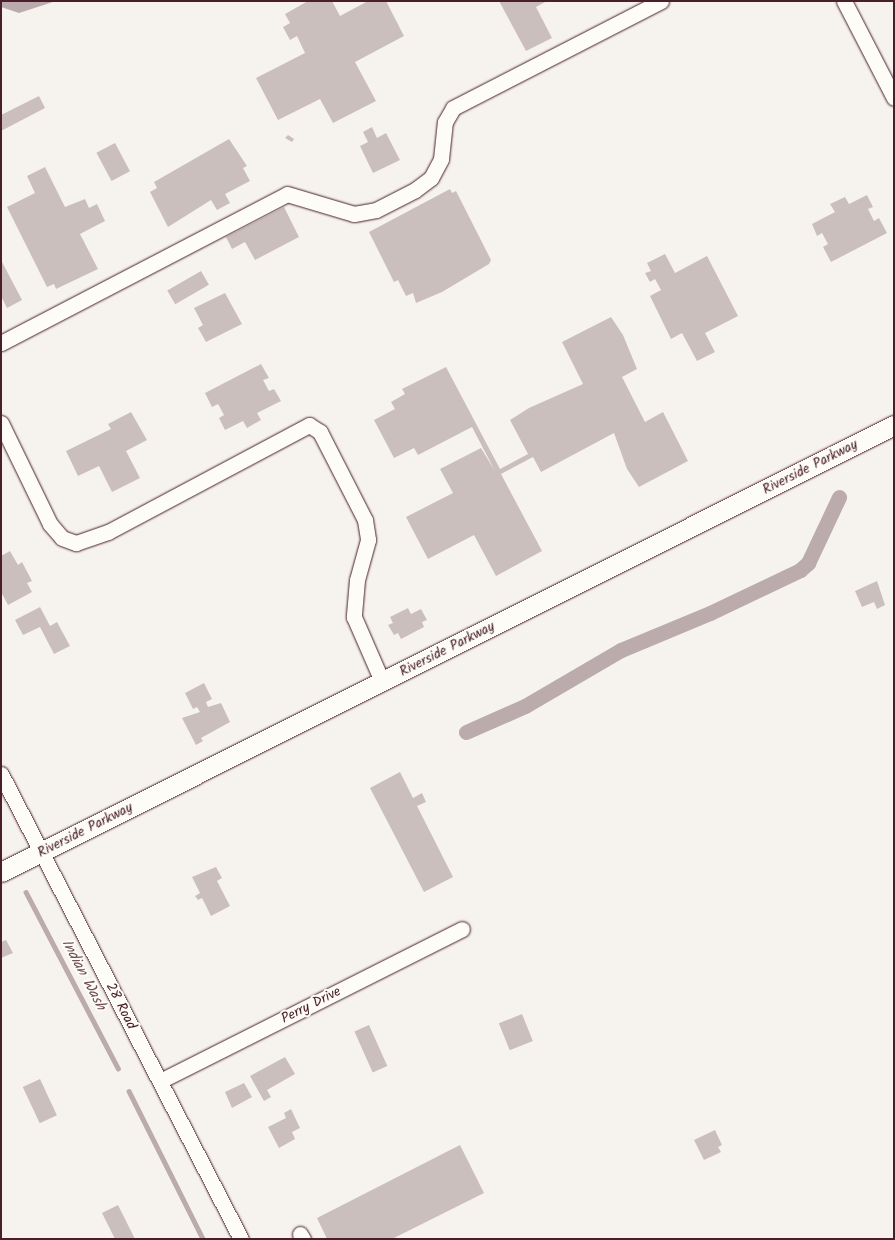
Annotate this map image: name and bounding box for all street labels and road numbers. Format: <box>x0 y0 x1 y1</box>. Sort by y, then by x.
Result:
street label: Riverside Parkway <box>760 436 860 498</box>
street label: Riverside Parkway <box>397 618 497 680</box>
street label: Riverside Parkway <box>35 799 135 861</box>
street label: 28 Road <box>102 980 140 1032</box>
street label: Perry Drive <box>278 983 344 1027</box>

